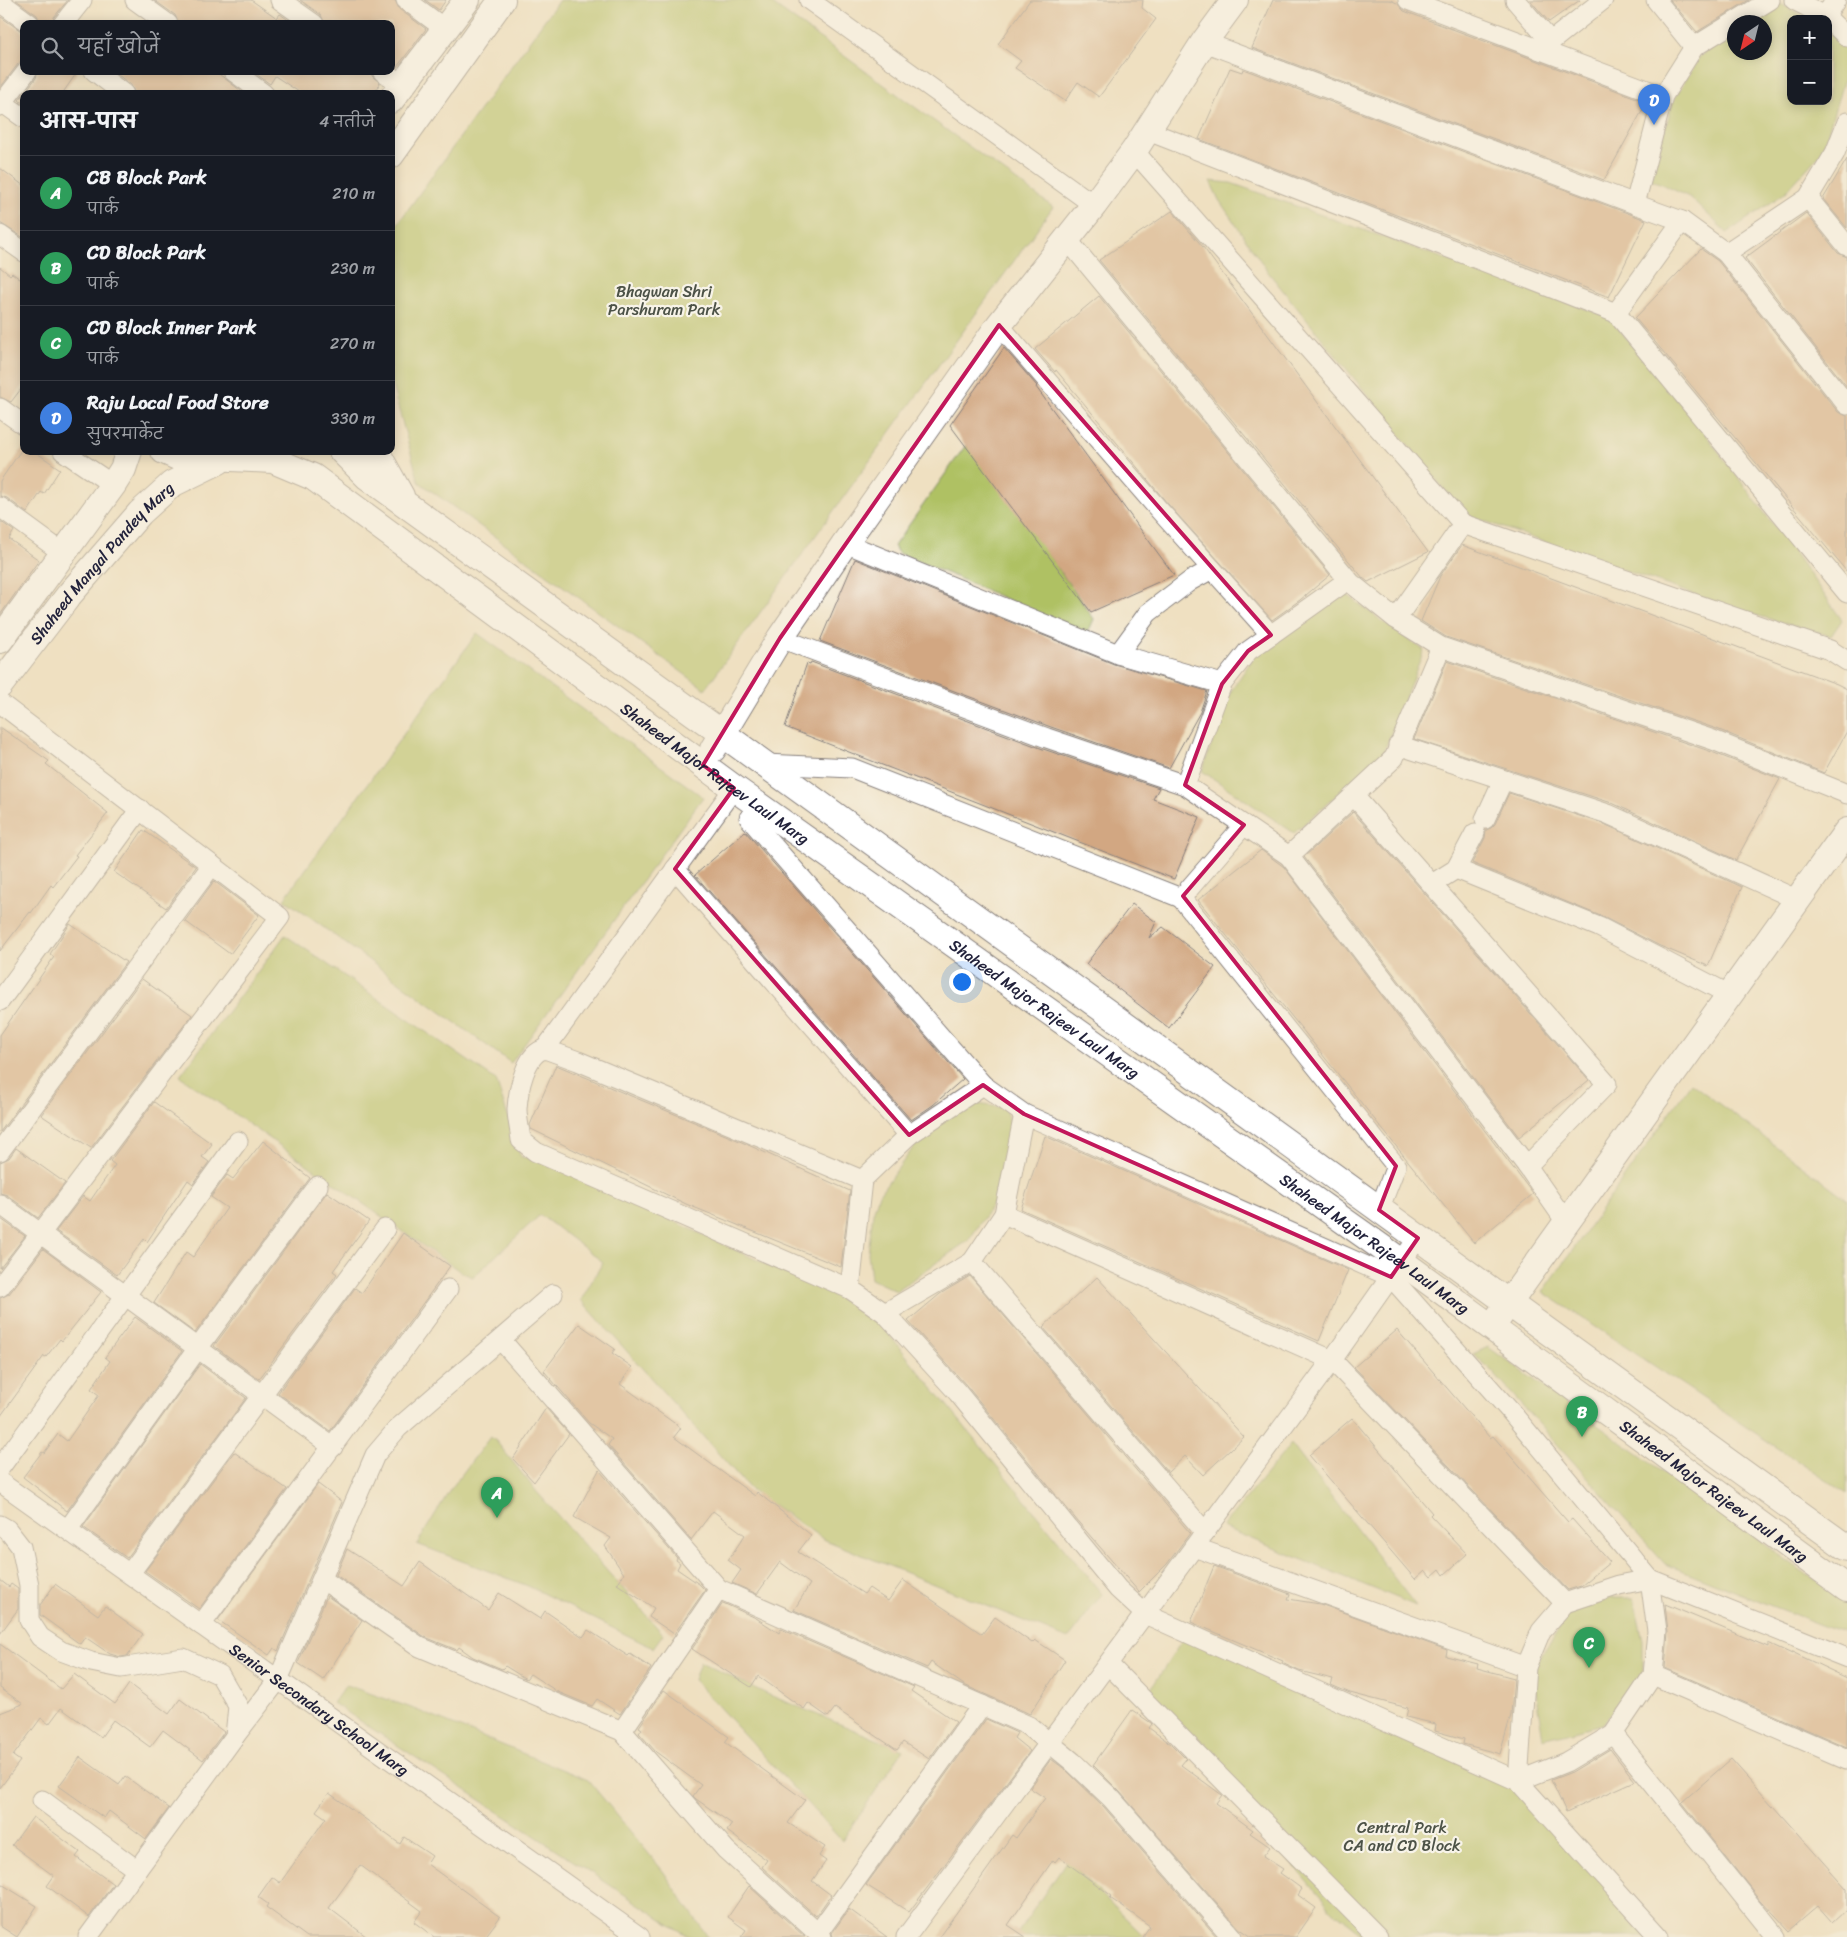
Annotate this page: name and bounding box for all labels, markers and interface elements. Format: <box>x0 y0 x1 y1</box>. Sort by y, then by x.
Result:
north arrow <box>1727 15 1772 60</box>
map controls <box>1787 15 1832 105</box>
button: + <box>1787 15 1832 60</box>
search box <box>20 20 395 75</box>
text: यहाँ खोजें <box>78 30 160 63</box>
icon: search <box>38 34 66 62</box>
button: − <box>1787 60 1832 105</box>
pin: D <box>1638 84 1670 125</box>
text: आस-पास <box>40 102 137 140</box>
text: 4 नतीजे <box>319 107 375 136</box>
text: CB Block Park <box>87 161 207 194</box>
text: A <box>51 179 61 208</box>
text: 210 m <box>332 179 375 208</box>
text: पार्क <box>87 194 118 223</box>
text: CD Block Park <box>87 236 206 269</box>
text: B <box>51 254 61 283</box>
text: 230 m <box>330 254 375 283</box>
text: पार्क <box>87 269 118 298</box>
park label: Bhagwan Shri Parshuram Park <box>608 277 721 324</box>
text: CD Block Inner Park <box>87 311 256 344</box>
text: C <box>51 329 61 358</box>
text: 270 m <box>330 329 375 358</box>
text: पार्क <box>87 344 118 373</box>
text: Raju Local Food Store <box>87 386 269 419</box>
text: D <box>51 404 61 433</box>
text: 330 m <box>331 404 375 433</box>
text: सुपरमार्केट <box>87 419 164 448</box>
street label: Shaheed Mangal Pandey Marg <box>22 474 181 651</box>
street label: Shaheed Major Rajeev Laul Marg <box>614 694 816 852</box>
street label: Shaheed Major Rajeev Laul Marg <box>943 931 1146 1086</box>
your location <box>949 969 975 995</box>
street label: Shaheed Major Rajeev Laul Marg <box>1274 1165 1476 1322</box>
pin: B <box>1566 1396 1598 1437</box>
street label: Shaheed Major Rajeev Laul Marg <box>1614 1412 1815 1570</box>
pin: A <box>481 1477 513 1518</box>
pin: C <box>1573 1627 1605 1668</box>
street label: Senior Secondary School Marg <box>223 1635 416 1783</box>
park label: Central Park CA and CD Block <box>1343 1813 1461 1860</box>

